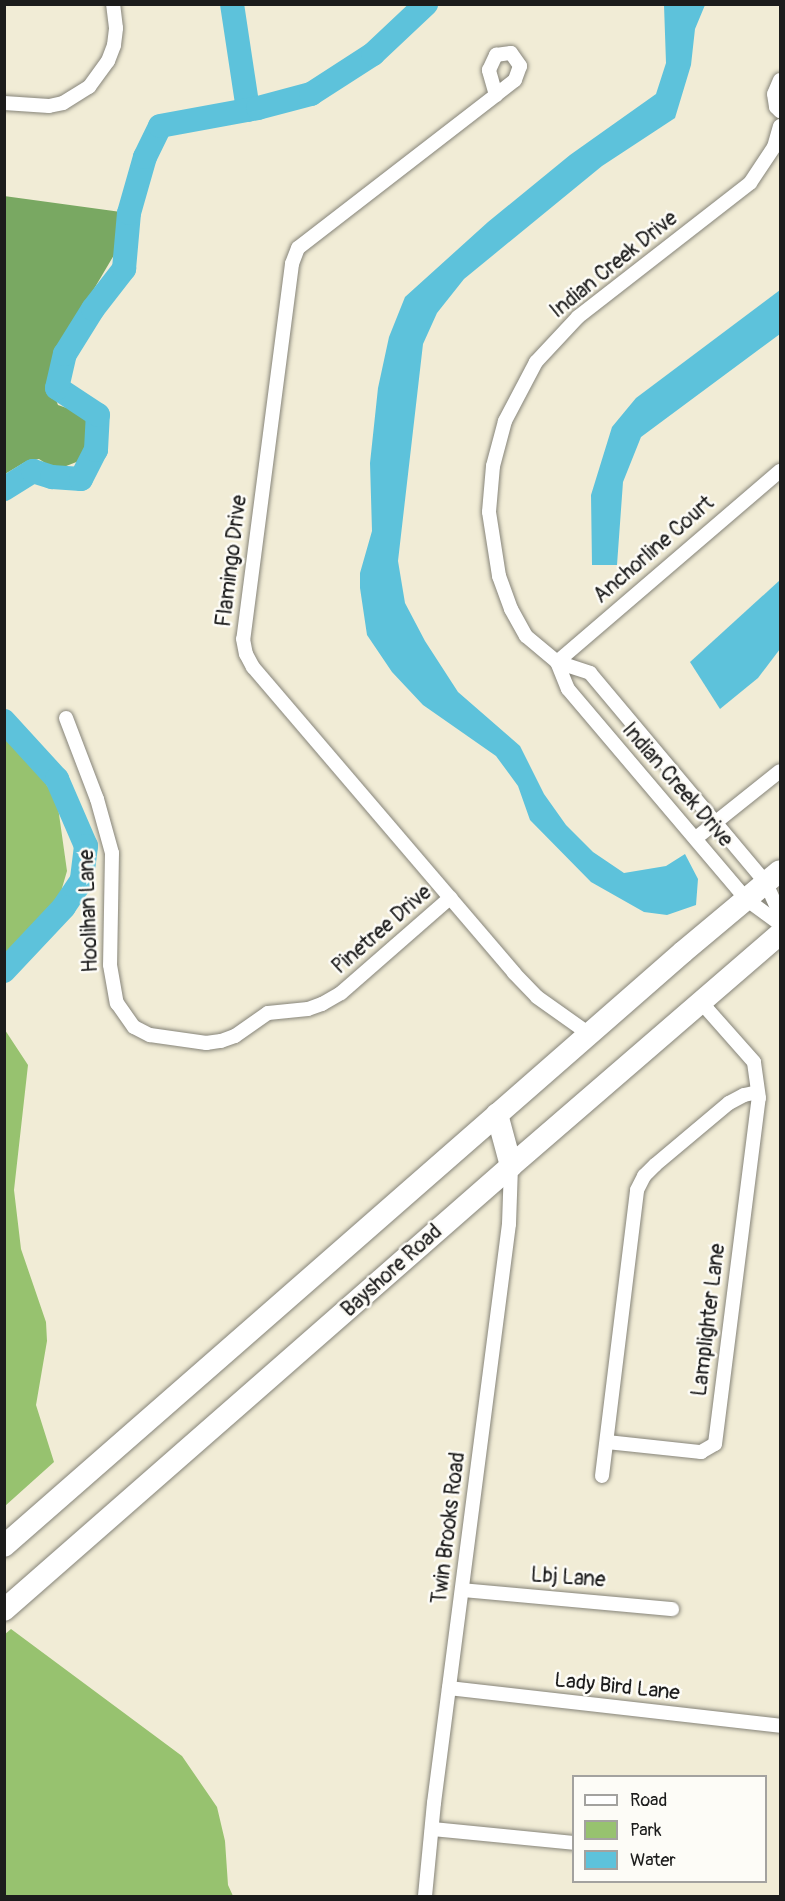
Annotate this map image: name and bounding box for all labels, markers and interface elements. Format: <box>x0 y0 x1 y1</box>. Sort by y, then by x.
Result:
street label: Indian Creek Drive <box>545 206 683 324</box>
street label: Anchorline Court <box>589 491 719 609</box>
street label: Flamingo Drive <box>211 494 253 628</box>
street label: Indian Creek Drive <box>616 718 738 852</box>
street label: Hoolihan Lane <box>74 849 104 973</box>
street label: Pinetree Drive <box>327 880 437 980</box>
street label: Bayshore Road <box>337 1219 447 1323</box>
street label: Lamplighter Lane <box>687 1242 731 1398</box>
street label: Twin Brooks Road <box>427 1451 471 1605</box>
street label: Lbj Lane <box>530 1563 606 1593</box>
street label: Lady Bird Lane <box>553 1668 681 1706</box>
legend <box>572 1775 767 1883</box>
text: Road <box>630 1789 667 1812</box>
text: Park <box>630 1819 662 1842</box>
text: Water <box>630 1849 676 1872</box>

